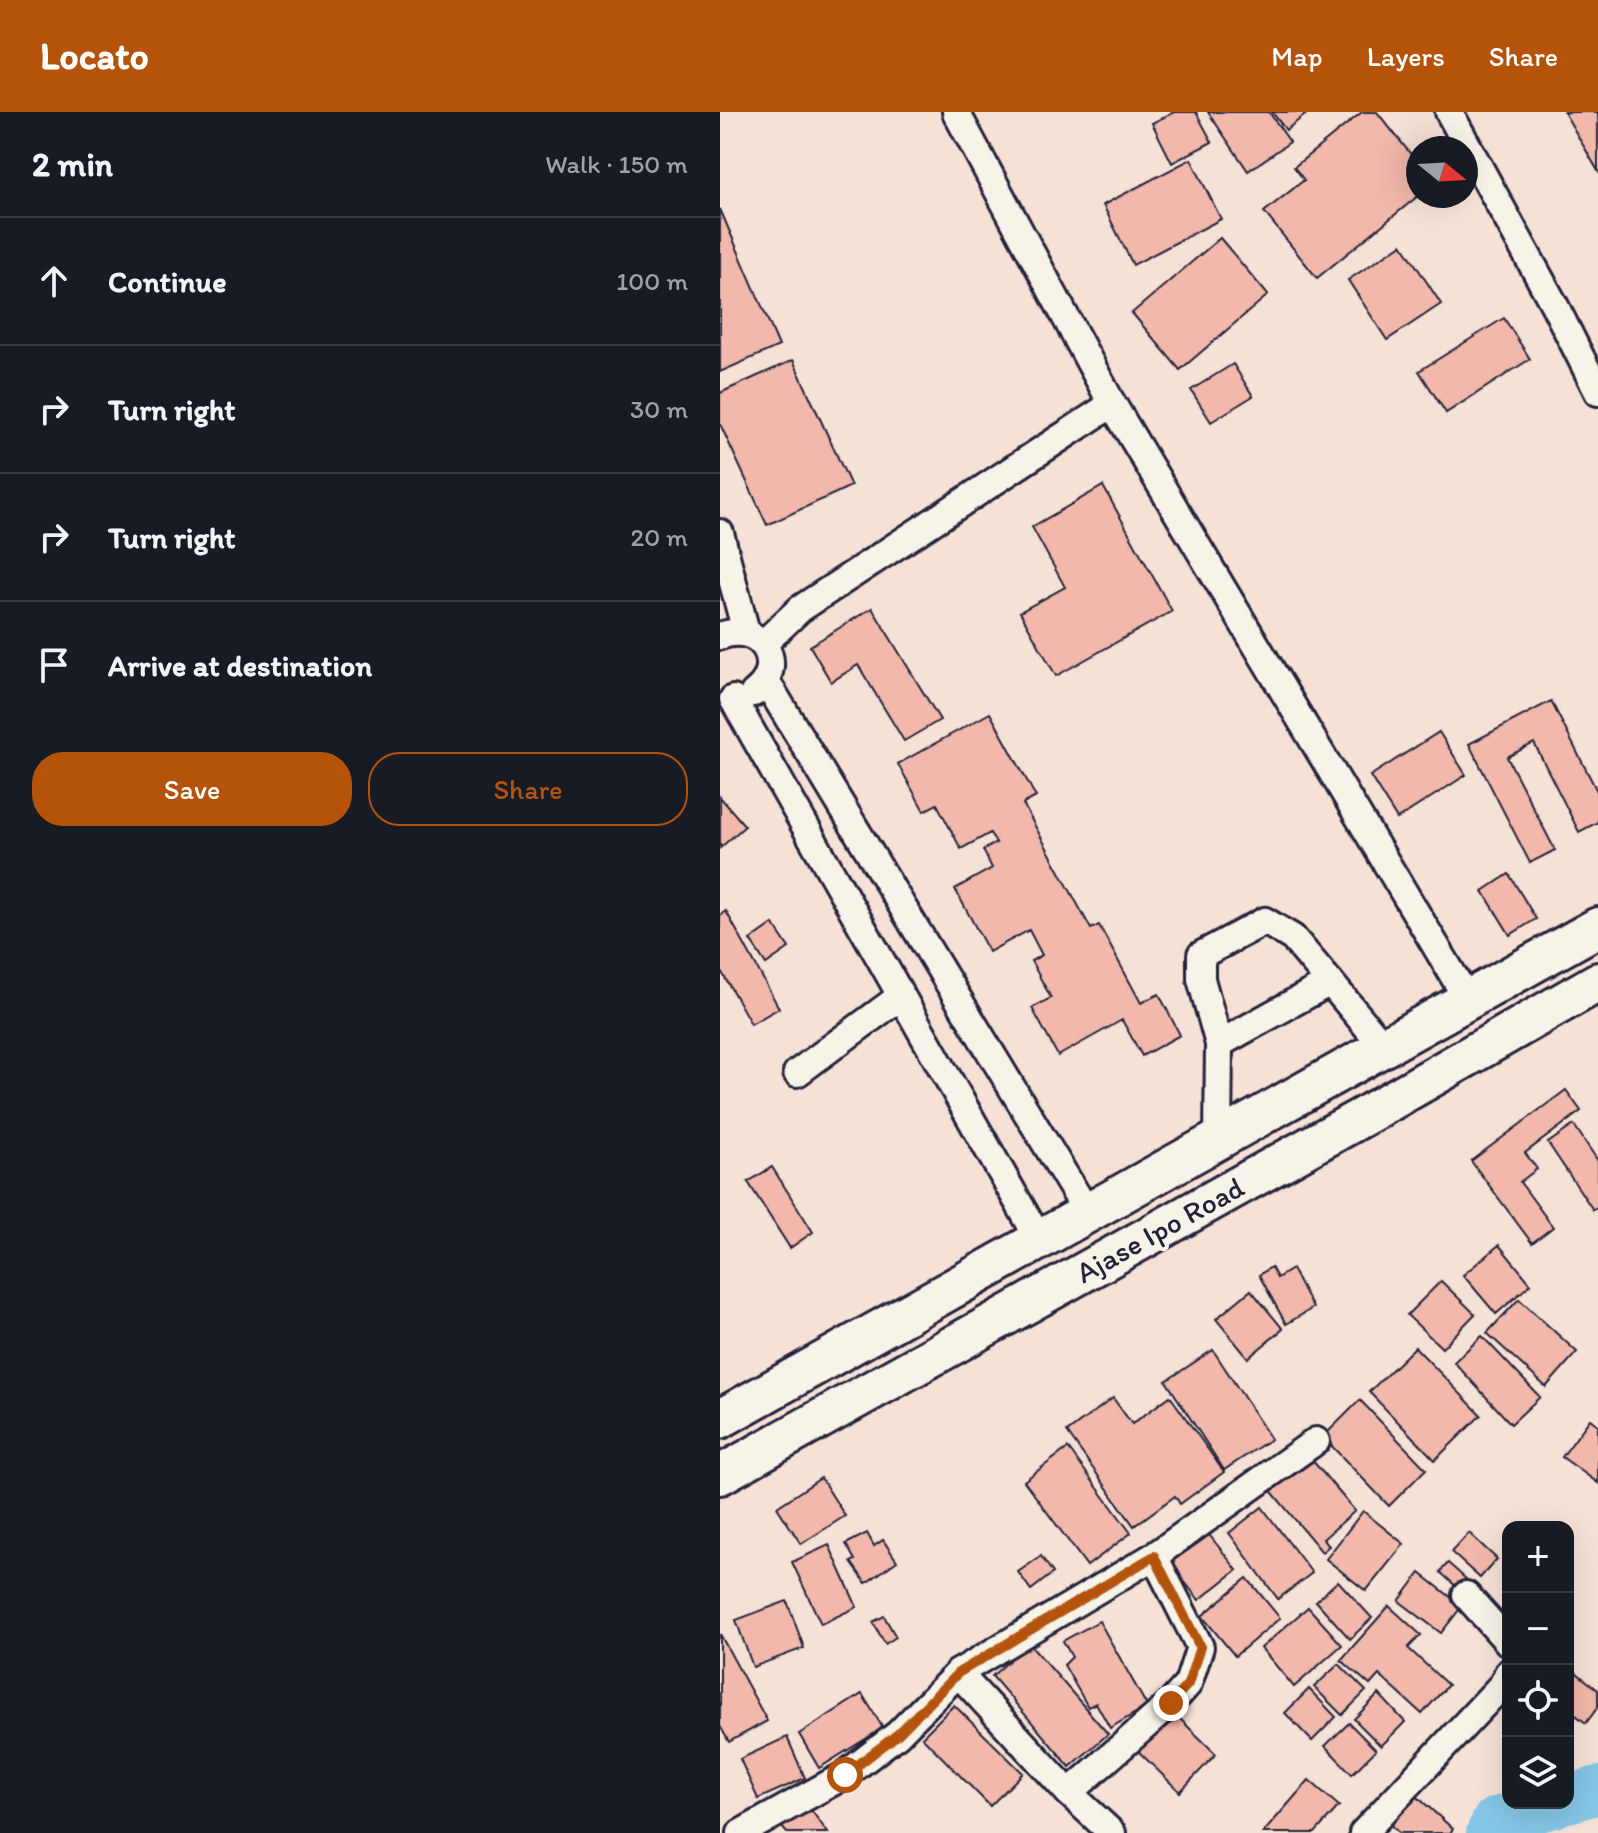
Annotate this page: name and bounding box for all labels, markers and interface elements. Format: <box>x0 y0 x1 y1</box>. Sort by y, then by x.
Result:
text: Locato <box>40 33 149 79</box>
text: Map <box>1271 39 1323 73</box>
text: Layers <box>1367 39 1445 73</box>
text: Share <box>1489 39 1558 73</box>
north arrow <box>1406 136 1478 208</box>
text: 2 min <box>32 144 113 185</box>
text: Walk · 150 m <box>545 148 688 180</box>
icon: ahead <box>32 259 76 303</box>
text: Continue <box>108 263 227 300</box>
text: 100 m <box>616 265 688 297</box>
icon: right <box>32 387 76 431</box>
text: Turn right <box>108 391 236 428</box>
text: 30 m <box>630 393 688 425</box>
icon: right <box>32 515 76 559</box>
text: Turn right <box>108 519 236 556</box>
text: 20 m <box>631 521 688 553</box>
icon: arrive <box>32 643 76 687</box>
text: Arrive at destination <box>108 647 372 684</box>
button: Save <box>32 752 352 826</box>
button: Share <box>368 752 688 826</box>
street label: Ajase Ipo Road <box>1069 1168 1251 1291</box>
map controls <box>1502 1521 1574 1809</box>
button: + <box>1502 1521 1574 1593</box>
button: − <box>1502 1593 1574 1665</box>
button: locate <box>1502 1665 1574 1737</box>
route end <box>1153 1685 1189 1721</box>
button: layers <box>1502 1737 1574 1809</box>
route start <box>827 1757 863 1793</box>

